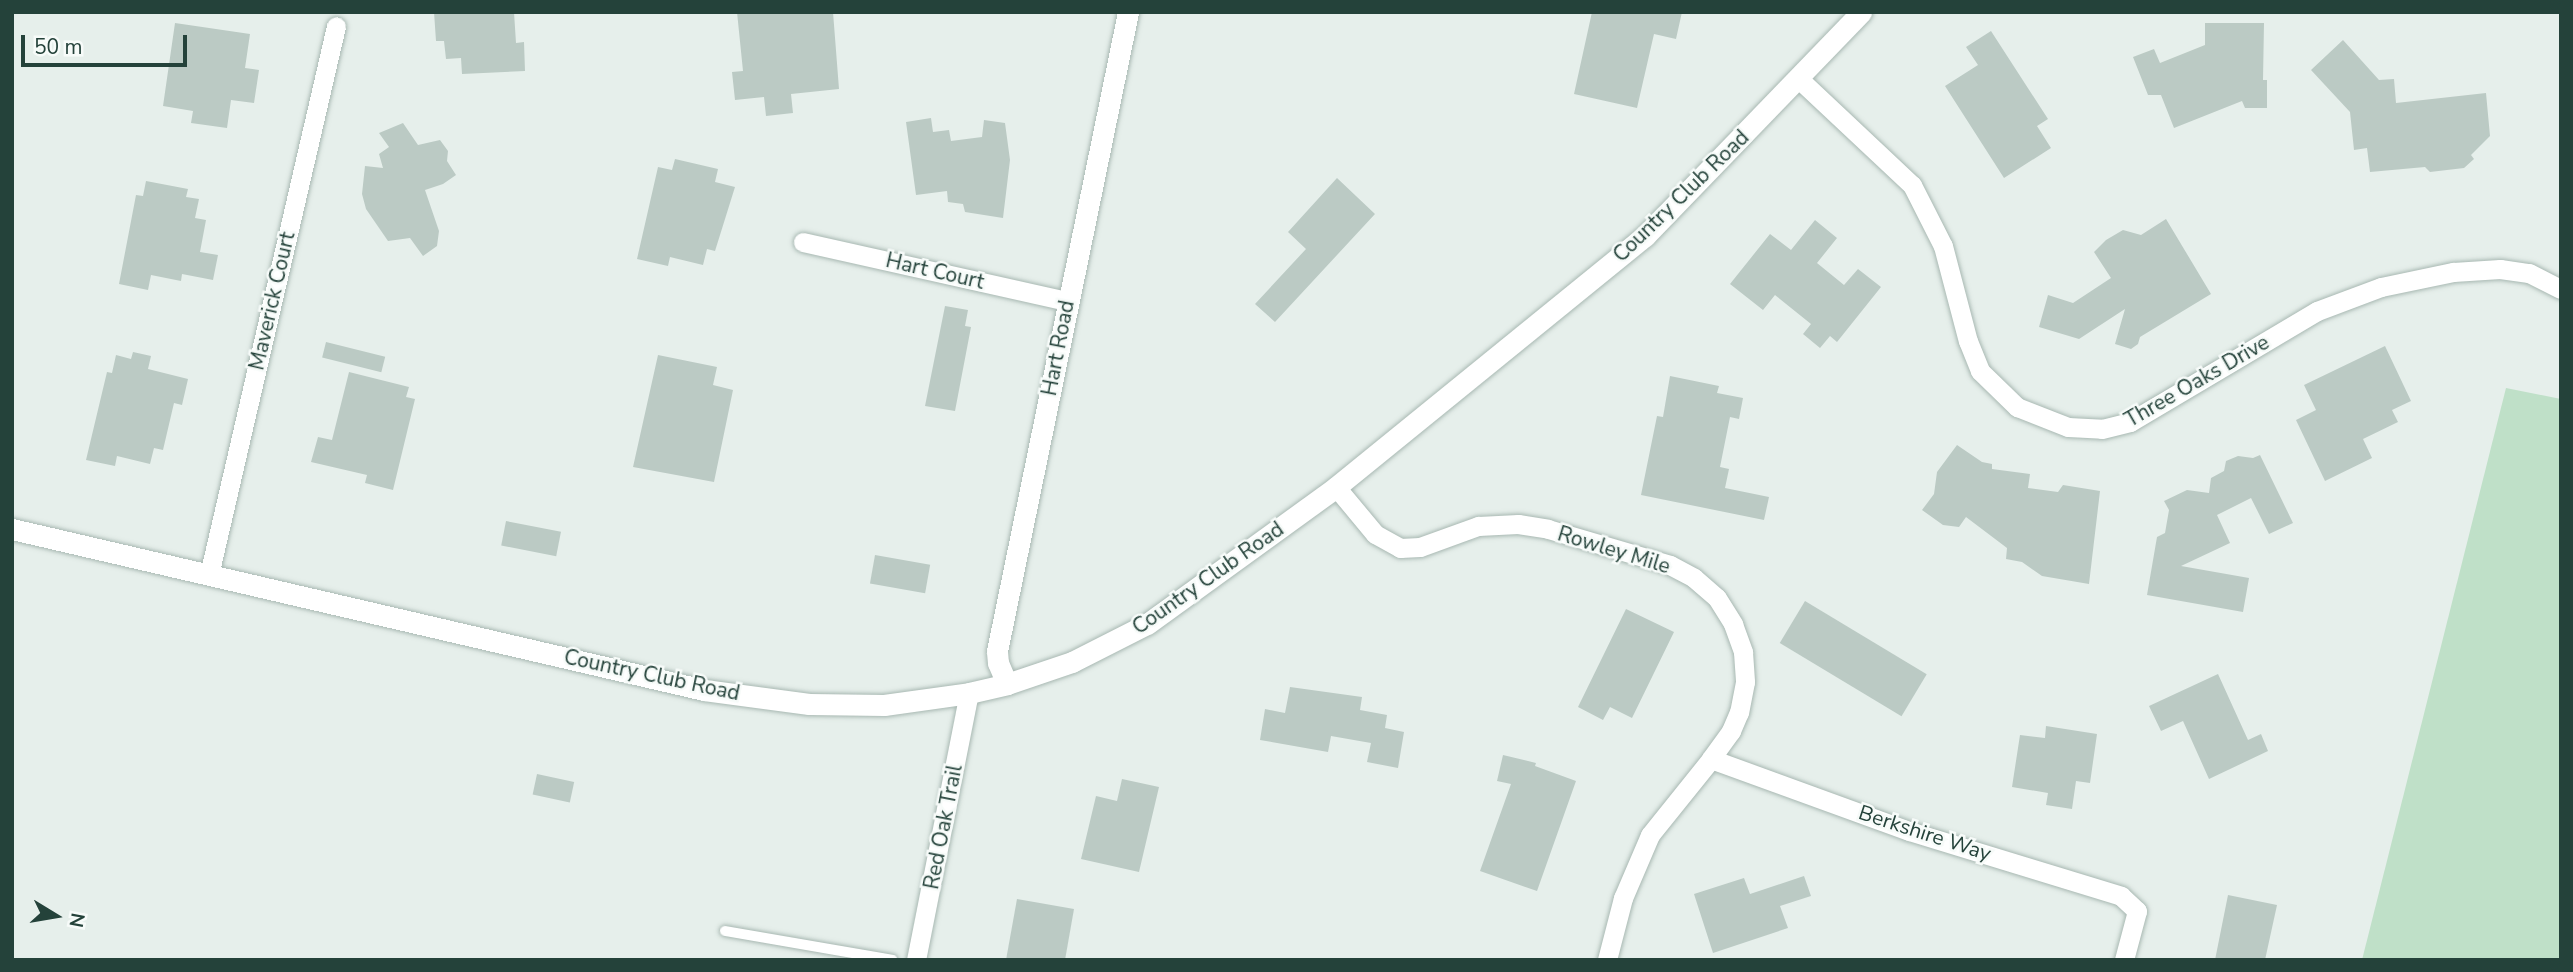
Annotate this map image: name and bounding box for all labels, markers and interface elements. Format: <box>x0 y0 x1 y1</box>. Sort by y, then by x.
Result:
scale bar <box>24 21 191 65</box>
text: 50 m <box>34 33 83 61</box>
street label: Country Club Road <box>1608 125 1754 267</box>
street label: Maverick Court <box>244 229 300 373</box>
street label: Hart Court <box>883 247 987 295</box>
street label: Hart Road <box>1036 298 1080 398</box>
street label: Three Oaks Drive <box>2120 329 2274 433</box>
street label: Country Club Road <box>1127 516 1289 640</box>
street label: Rowley Mile <box>1555 521 1673 579</box>
street label: Country Club Road <box>562 644 742 706</box>
street label: Red Oak Trail <box>919 763 967 891</box>
street label: Berkshire Way <box>1856 800 1994 866</box>
north arrow <box>21 881 91 951</box>
text: N <box>62 911 91 929</box>

